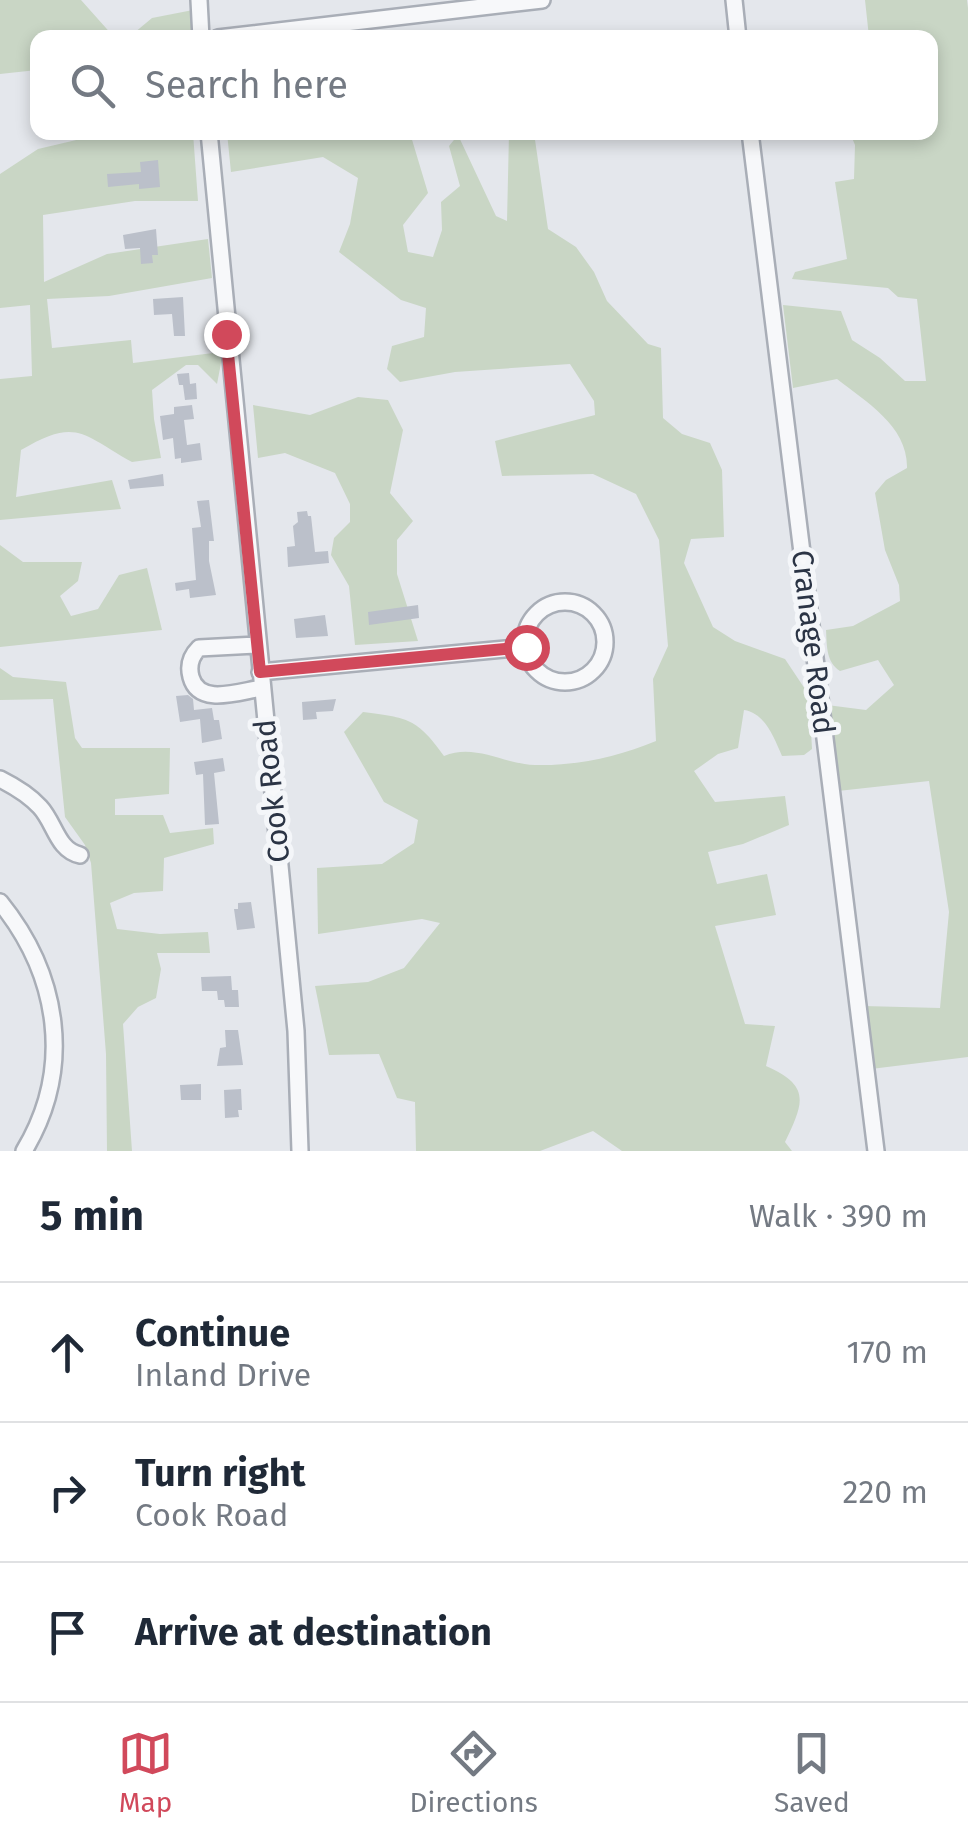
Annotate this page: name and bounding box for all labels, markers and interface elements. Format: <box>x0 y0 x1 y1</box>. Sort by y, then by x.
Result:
search box <box>30 30 938 140</box>
icon: search <box>65 58 120 113</box>
text: Search here <box>145 62 348 108</box>
route end <box>204 312 250 358</box>
street label: Cranage Road <box>784 548 842 736</box>
route start <box>504 625 550 671</box>
street label: Cook Road <box>247 718 297 864</box>
text: 5 min <box>40 1191 144 1241</box>
text: Walk · 390 m <box>749 1197 928 1235</box>
text: Continue <box>135 1310 290 1356</box>
icon: ahead <box>40 1325 95 1380</box>
text: 170 m <box>847 1333 928 1371</box>
text: Inland Drive <box>135 1356 311 1394</box>
text: Turn right <box>135 1450 305 1496</box>
icon: right <box>40 1465 95 1520</box>
text: 220 m <box>843 1473 928 1511</box>
text: Cook Road <box>135 1496 288 1534</box>
icon: arrive <box>40 1605 95 1660</box>
text: Arrive at destination <box>135 1609 492 1655</box>
tab: Map <box>118 1726 173 1819</box>
tab: Directions <box>409 1726 538 1819</box>
tab: Saved <box>774 1726 850 1819</box>

